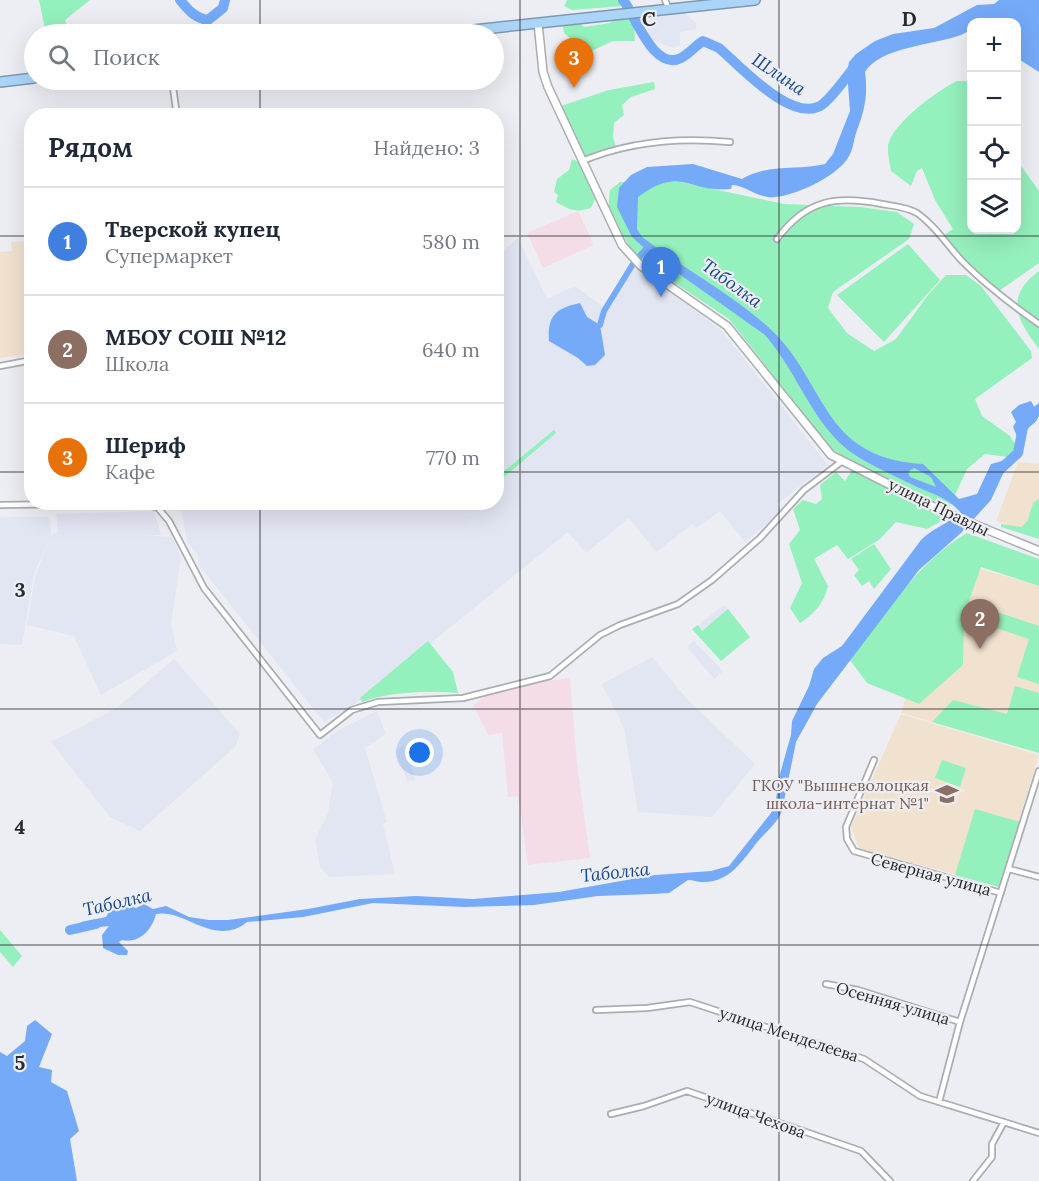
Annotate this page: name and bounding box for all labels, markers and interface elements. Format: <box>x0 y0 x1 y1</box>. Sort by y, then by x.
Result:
text: C <box>642 6 656 31</box>
text: D <box>901 6 917 31</box>
map controls <box>967 18 1021 234</box>
button: + <box>967 18 1021 72</box>
search box <box>24 24 504 90</box>
pin: 3 <box>554 38 594 88</box>
icon: search <box>45 41 78 74</box>
text: Поиск <box>93 43 159 71</box>
water label: Шлина <box>748 48 810 100</box>
button: − <box>967 72 1021 126</box>
button: locate <box>967 126 1021 180</box>
text: Рядом <box>48 131 133 164</box>
text: Найдено: 3 <box>374 135 480 160</box>
button: layers <box>967 180 1021 234</box>
text: Тверской купец <box>105 215 280 243</box>
text: 1 <box>63 229 72 254</box>
text: 580 m <box>422 229 480 254</box>
text: Супермаркет <box>105 243 233 268</box>
pin: 1 <box>642 248 680 297</box>
water label: Таболка <box>697 253 767 313</box>
text: МБОУ СОШ №12 <box>105 323 286 351</box>
text: 2 <box>62 337 73 362</box>
text: 640 m <box>422 337 480 362</box>
text: Школа <box>105 351 169 376</box>
text: Шериф <box>105 431 186 459</box>
text: 3 <box>62 445 73 470</box>
text: 770 m <box>426 445 480 470</box>
text: Кафе <box>105 459 155 484</box>
street label: улица Правды <box>885 474 993 540</box>
text: 3 <box>14 577 26 602</box>
pin: 2 <box>960 600 1000 649</box>
your location <box>405 738 434 767</box>
place label: ГКОУ "Вышневолоцкая школа-интернат №1" <box>752 775 929 813</box>
school or university icon: ГКОУ "Вышневолоцкая школа-интернат №1" <box>934 781 960 807</box>
text: 4 <box>15 814 26 839</box>
street label: Северная улица <box>869 848 993 900</box>
water label: Таболка <box>579 857 651 887</box>
water label: Таболка <box>81 883 153 921</box>
street label: Осенняя улица <box>834 977 952 1029</box>
street label: улица Менделеева <box>717 1002 861 1066</box>
text: 5 <box>15 1050 26 1075</box>
street label: улица Чехова <box>704 1088 808 1142</box>

